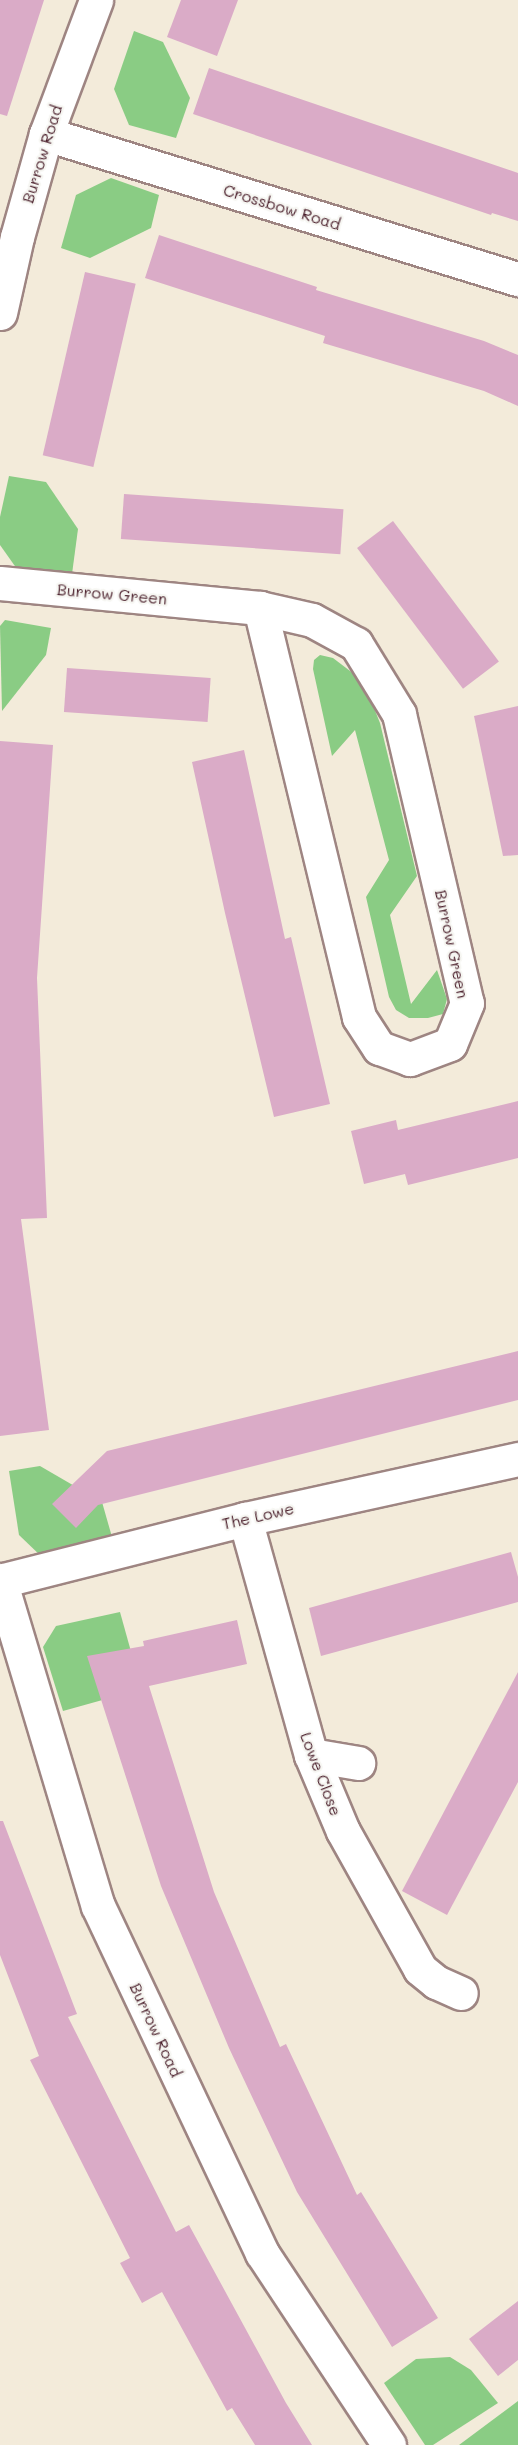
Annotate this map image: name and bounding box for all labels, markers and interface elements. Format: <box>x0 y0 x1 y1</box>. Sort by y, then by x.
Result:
street label: Burrow Road <box>18 103 66 205</box>
street label: Crossbow Road <box>221 180 343 234</box>
street label: Burrow Green <box>56 580 168 608</box>
street label: Burrow Green <box>431 888 473 1000</box>
street label: The Lowe <box>220 1498 296 1534</box>
street label: Lowe Close <box>296 1730 346 1818</box>
street label: Burrow Road <box>126 1980 186 2080</box>

